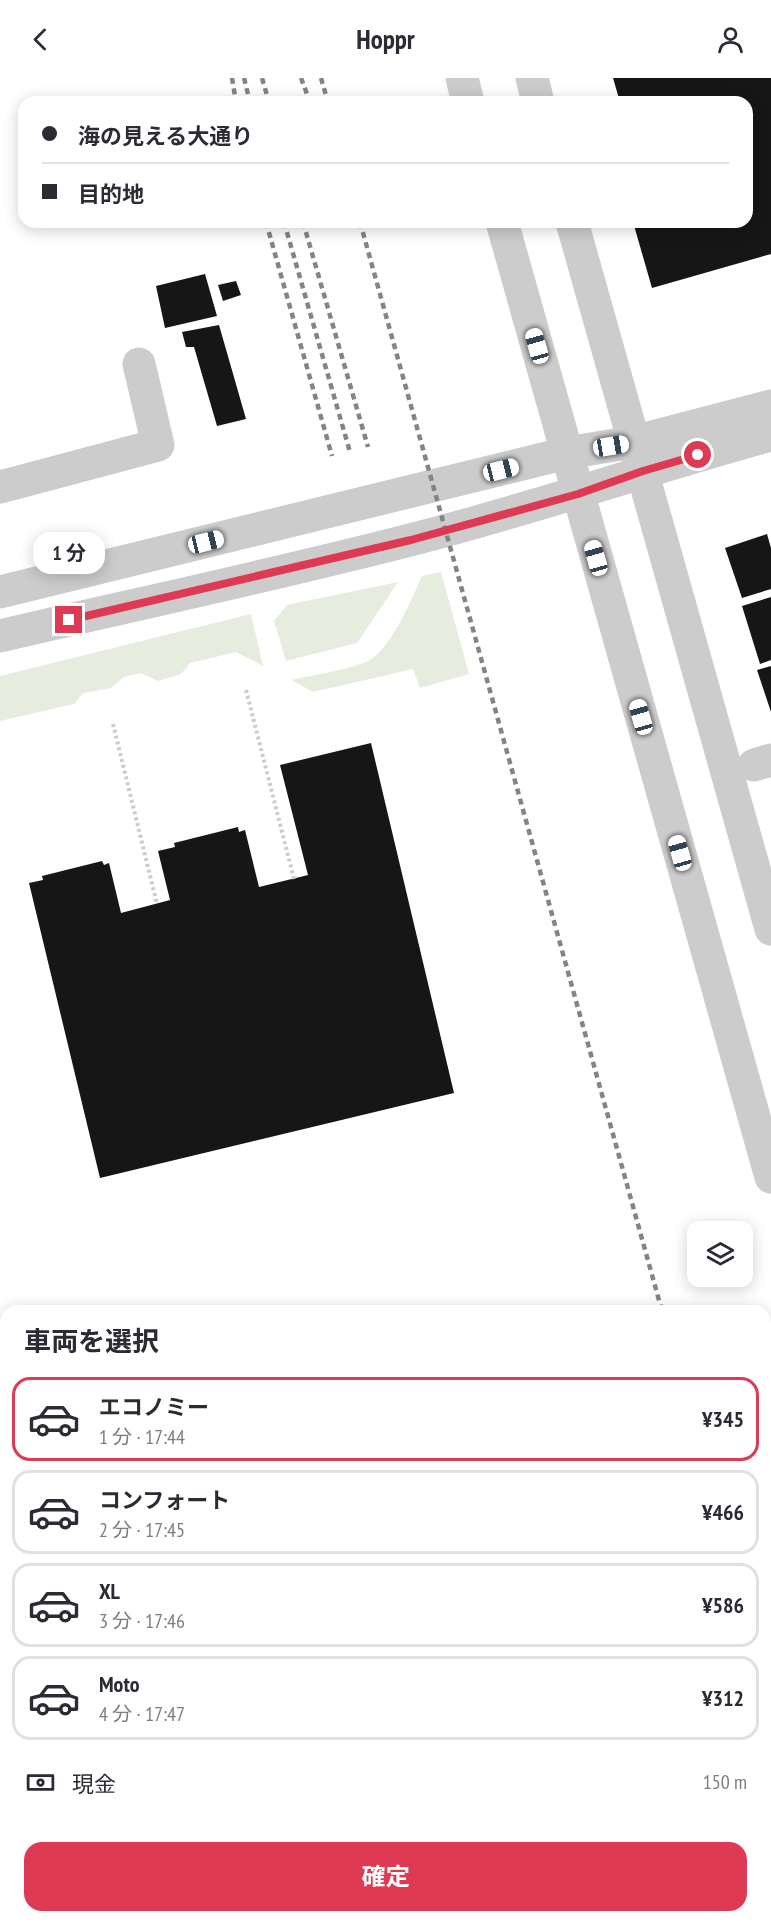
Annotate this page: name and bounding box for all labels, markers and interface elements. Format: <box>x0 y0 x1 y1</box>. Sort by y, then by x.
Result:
text: Hoppr <box>356 22 415 56</box>
icon: back <box>24 23 57 56</box>
icon: person <box>714 23 747 56</box>
text: 海の見える大通り <box>78 122 253 150</box>
text: 目的地 <box>78 180 144 208</box>
car <box>523 326 551 366</box>
car <box>592 434 630 458</box>
route start <box>684 441 711 468</box>
car <box>481 457 521 483</box>
car <box>186 529 226 555</box>
callout: 1 分 <box>33 533 105 575</box>
car <box>582 538 610 578</box>
text: 1 分 <box>52 540 86 566</box>
route end <box>55 606 82 633</box>
car <box>627 697 655 737</box>
car <box>666 833 694 873</box>
map controls <box>687 1221 753 1287</box>
button: layers <box>687 1221 753 1287</box>
text: 車両を選択 <box>24 1324 159 1358</box>
icon: car <box>27 1392 81 1446</box>
text: エコノミー <box>99 1393 209 1421</box>
text: ¥345 <box>702 1405 744 1433</box>
text: 1 分 · 17:44 <box>99 1424 185 1450</box>
icon: car <box>27 1485 81 1539</box>
text: コンフォート <box>99 1486 230 1514</box>
text: ¥466 <box>702 1498 744 1526</box>
text: 2 分 · 17:45 <box>99 1517 185 1543</box>
text: XL <box>99 1577 120 1605</box>
icon: car <box>27 1578 81 1632</box>
text: ¥586 <box>702 1591 744 1619</box>
text: 3 分 · 17:46 <box>99 1608 185 1634</box>
text: Moto <box>99 1670 140 1698</box>
icon: car <box>27 1671 81 1725</box>
text: ¥312 <box>702 1684 744 1712</box>
text: 4 分 · 17:47 <box>99 1701 185 1727</box>
icon: cash <box>24 1766 57 1799</box>
text: 150 m <box>703 1769 747 1795</box>
text: 現金 <box>72 1770 116 1798</box>
button: 確定 <box>24 1842 747 1911</box>

